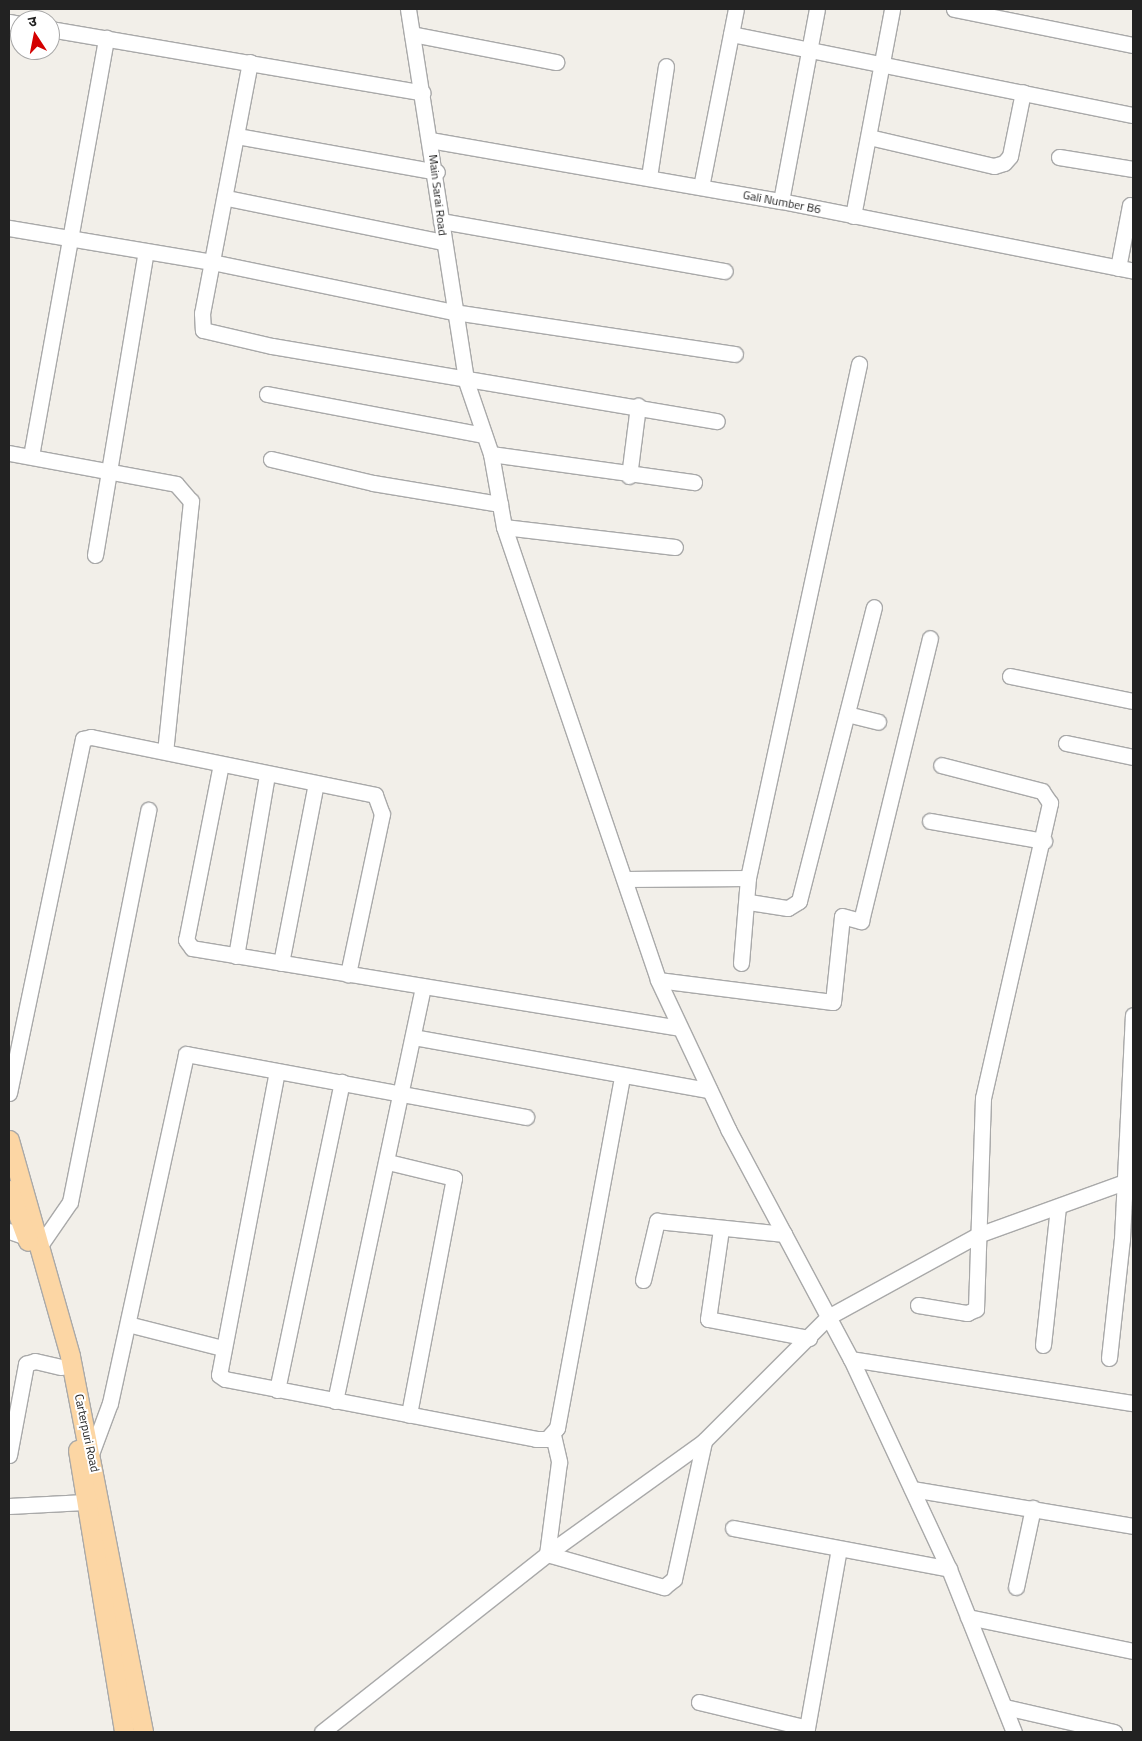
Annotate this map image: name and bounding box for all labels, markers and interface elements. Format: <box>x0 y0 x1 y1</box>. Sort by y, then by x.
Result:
north arrow <box>10 10 60 60</box>
text: उ <box>26 10 38 32</box>
street label: Main Sarai Road <box>426 154 450 236</box>
street label: Gali Number B6 <box>742 187 822 217</box>
street label: Carterpuri Road <box>72 1393 102 1473</box>

